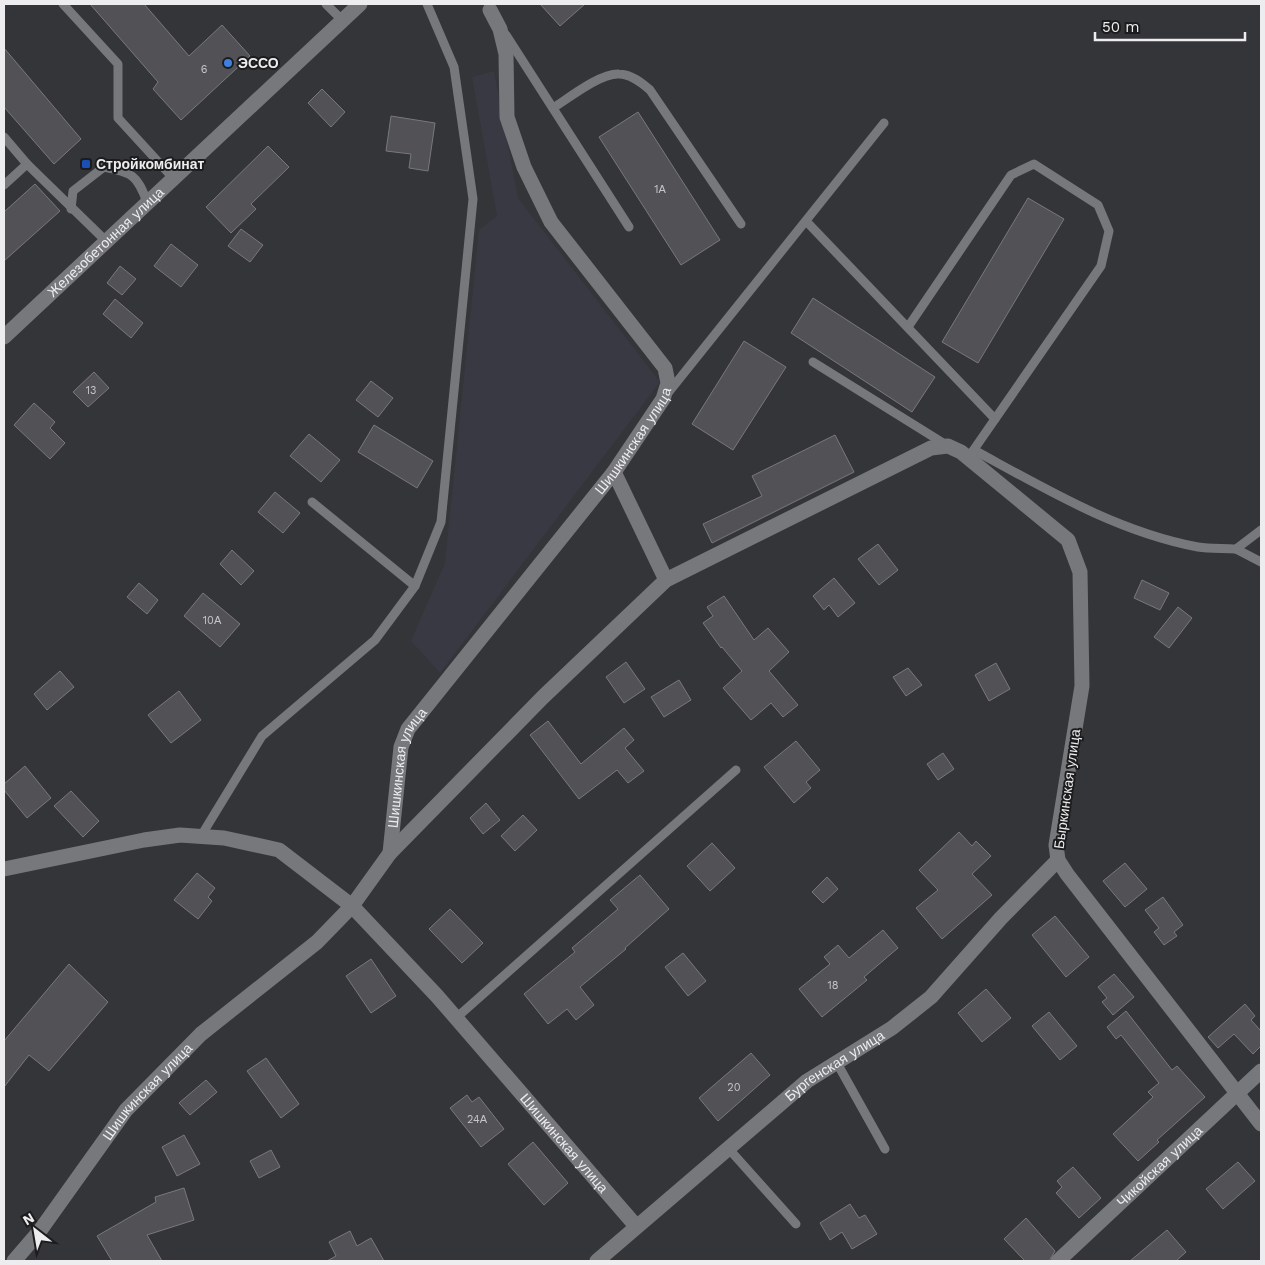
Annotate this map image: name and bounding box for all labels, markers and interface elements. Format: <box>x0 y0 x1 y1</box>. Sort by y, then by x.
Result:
scale bar <box>1095 10 1245 42</box>
text: 50 m <box>1102 18 1139 36</box>
place label: ЭССО <box>238 55 279 71</box>
marker: ЭССО <box>222 57 234 69</box>
house number: 6 <box>201 63 208 76</box>
place label: Стройкомбинат <box>96 156 205 172</box>
marker: Стройкомбинат <box>80 158 92 170</box>
house number: 1А <box>654 183 666 196</box>
street label: Железобетонная улица <box>44 184 167 300</box>
house number: 13 <box>86 384 96 397</box>
street label: Шишкинская улица <box>591 385 674 497</box>
house number: 10А <box>203 614 222 627</box>
street label: Шишкинская улица <box>385 704 430 829</box>
street label: Быркинская улица <box>1051 728 1083 850</box>
house number: 18 <box>827 979 839 992</box>
street label: Бургенская улица <box>782 1027 887 1104</box>
street label: Шишкинская улица <box>99 1040 196 1143</box>
house number: 20 <box>727 1081 741 1094</box>
street label: Шишкинская улица <box>517 1090 612 1196</box>
house number: 24А <box>467 1113 488 1126</box>
street label: Чикойская улица <box>1113 1122 1206 1210</box>
north arrow <box>10 1205 60 1255</box>
text: N <box>20 1209 37 1228</box>

